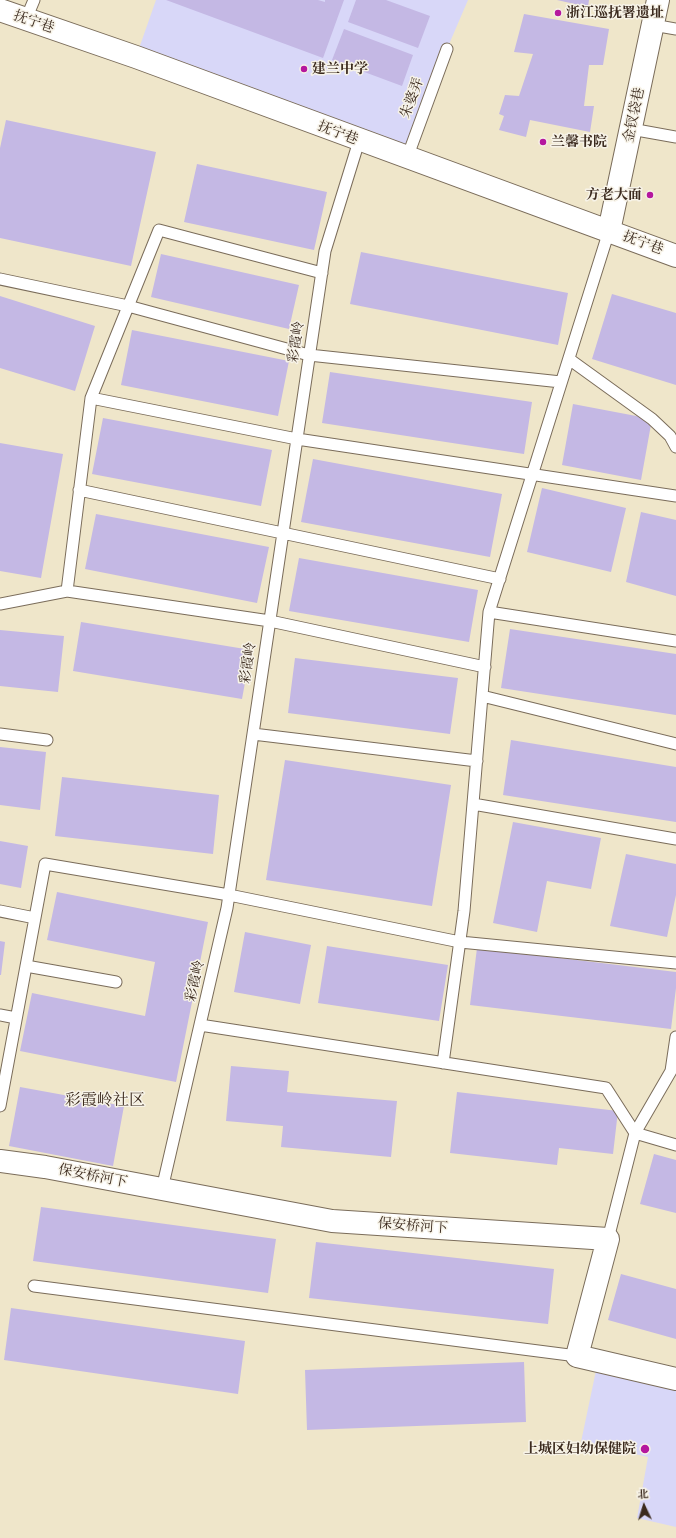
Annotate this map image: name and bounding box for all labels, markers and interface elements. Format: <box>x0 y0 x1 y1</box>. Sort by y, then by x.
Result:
place label: 浙江巡抚署遗址 <box>566 5 664 21</box>
street label: 抚宁巷 <box>11 7 57 37</box>
marker: 浙江巡抚署遗址 <box>553 8 563 18</box>
place label: 建兰中学 <box>312 61 368 77</box>
marker: 建兰中学 <box>299 64 309 74</box>
street label: 朱婆弄 <box>397 75 427 121</box>
street label: 金钗袋巷 <box>620 86 648 144</box>
street label: 抚宁巷 <box>315 118 361 148</box>
place label: 兰馨书院 <box>551 134 607 150</box>
marker: 兰馨书院 <box>538 137 548 147</box>
place label: 方老大面 <box>586 187 642 203</box>
marker: 方老大面 <box>645 190 655 200</box>
street label: 抚宁巷 <box>620 228 666 258</box>
street label: 彩霞岭 <box>284 320 308 364</box>
street label: 彩霞岭 <box>237 641 259 685</box>
street label: 彩霞岭 <box>182 959 208 1003</box>
district label: 彩霞岭社区 <box>65 1090 145 1110</box>
street label: 保安桥河下 <box>57 1161 129 1191</box>
street label: 保安桥河下 <box>377 1215 449 1237</box>
place label: 上城区妇幼保健院 <box>524 1441 636 1457</box>
marker: 上城区妇幼保健院 <box>639 1443 651 1455</box>
north arrow <box>624 1486 664 1526</box>
text: 北 <box>637 1487 649 1501</box>

